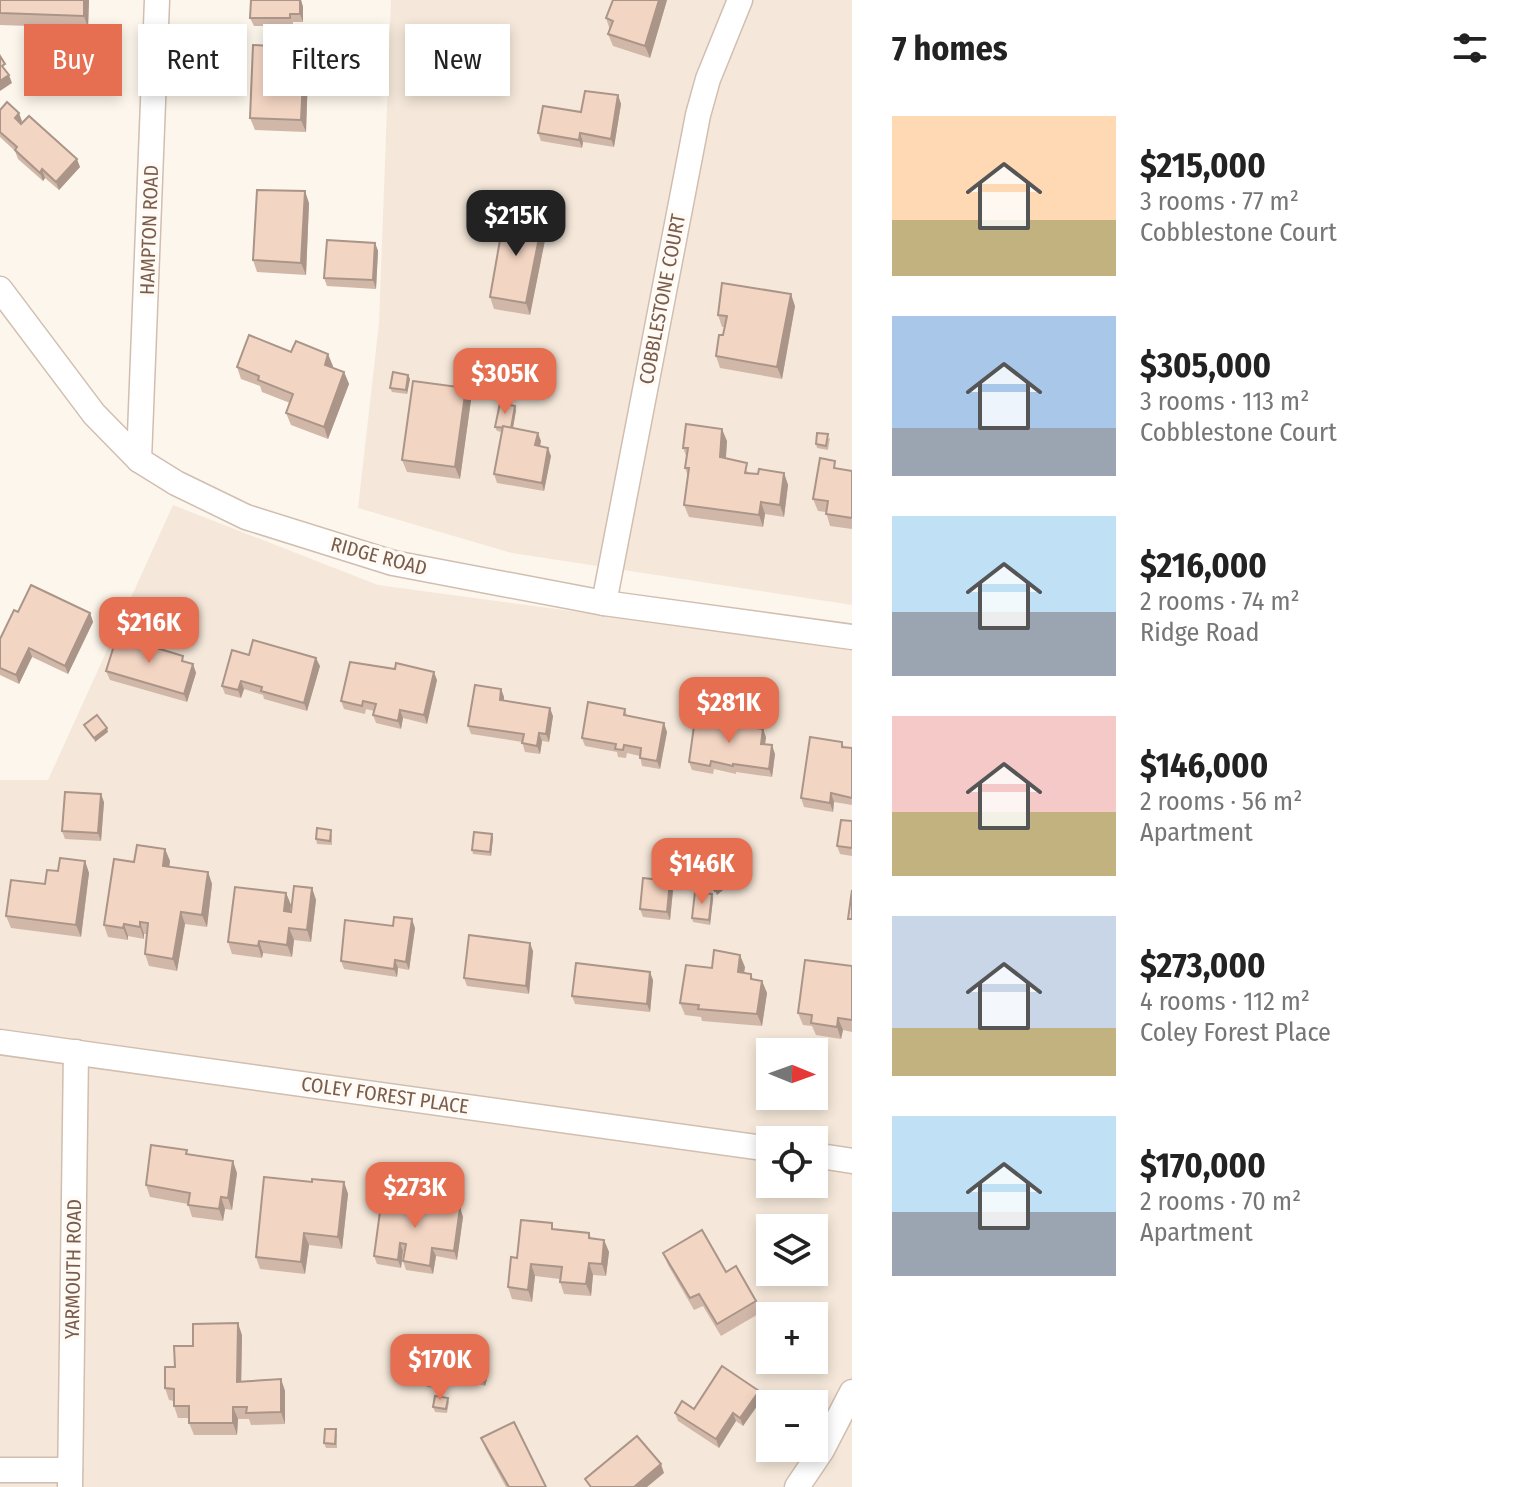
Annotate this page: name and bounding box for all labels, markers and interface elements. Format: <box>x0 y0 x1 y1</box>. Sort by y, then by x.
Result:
chip: Buy <box>24 24 122 96</box>
chip: Rent <box>138 24 247 96</box>
chip: Filters <box>263 24 389 96</box>
chip: New <box>405 24 510 96</box>
icon: filters <box>1448 26 1492 70</box>
text: 7 homes <box>892 28 1008 69</box>
text: $215,000 <box>1140 145 1266 186</box>
icon: home <box>956 148 1052 244</box>
street label: HAMPTON ROAD <box>135 165 163 295</box>
text: 3 rooms · 77 m² <box>1140 186 1299 217</box>
pin: $215K <box>460 190 572 258</box>
text: $215K <box>484 200 548 231</box>
street label: COBBLESTONE COURT <box>634 211 690 386</box>
text: Cobblestone Court <box>1140 217 1337 248</box>
text: $305,000 <box>1140 345 1271 386</box>
pin: $305K <box>449 348 561 416</box>
icon: home <box>956 348 1052 444</box>
text: $305K <box>471 358 539 389</box>
text: 3 rooms · 113 m² <box>1140 386 1309 417</box>
text: Cobblestone Court <box>1140 417 1337 448</box>
street label: RIDGE ROAD <box>328 532 430 580</box>
text: $216,000 <box>1140 545 1267 586</box>
icon: home <box>956 548 1052 644</box>
text: 2 rooms · 74 m² <box>1140 586 1300 617</box>
pin: $216K <box>93 597 205 665</box>
text: $216K <box>117 607 181 638</box>
text: Ridge Road <box>1140 617 1259 648</box>
pin: $281K <box>673 677 785 745</box>
text: $281K <box>697 687 761 718</box>
text: $146,000 <box>1140 745 1268 786</box>
icon: home <box>956 748 1052 844</box>
text: 2 rooms · 56 m² <box>1140 786 1302 817</box>
text: Apartment <box>1140 817 1253 848</box>
pin: $146K <box>646 838 758 906</box>
text: $146K <box>669 848 735 879</box>
text: $273,000 <box>1140 945 1266 986</box>
icon: home <box>956 948 1052 1044</box>
text: 4 rooms · 112 m² <box>1140 986 1310 1017</box>
text: Coley Forest Place <box>1140 1017 1331 1048</box>
north arrow <box>756 1038 828 1110</box>
map controls <box>756 1038 828 1462</box>
street label: COLEY FOREST PLACE <box>300 1071 470 1119</box>
button: locate <box>756 1126 828 1198</box>
text: $170,000 <box>1140 1145 1266 1186</box>
icon: home <box>956 1148 1052 1244</box>
pin: $273K <box>359 1162 471 1230</box>
text: $273K <box>383 1172 447 1203</box>
text: 2 rooms · 70 m² <box>1140 1186 1301 1217</box>
street label: YARMOUTH ROAD <box>60 1199 86 1339</box>
button: layers <box>756 1214 828 1286</box>
text: Apartment <box>1140 1217 1253 1248</box>
button: + <box>756 1302 828 1374</box>
pin: $170K <box>384 1334 496 1402</box>
text: $170K <box>408 1344 472 1375</box>
button: − <box>756 1390 828 1462</box>

